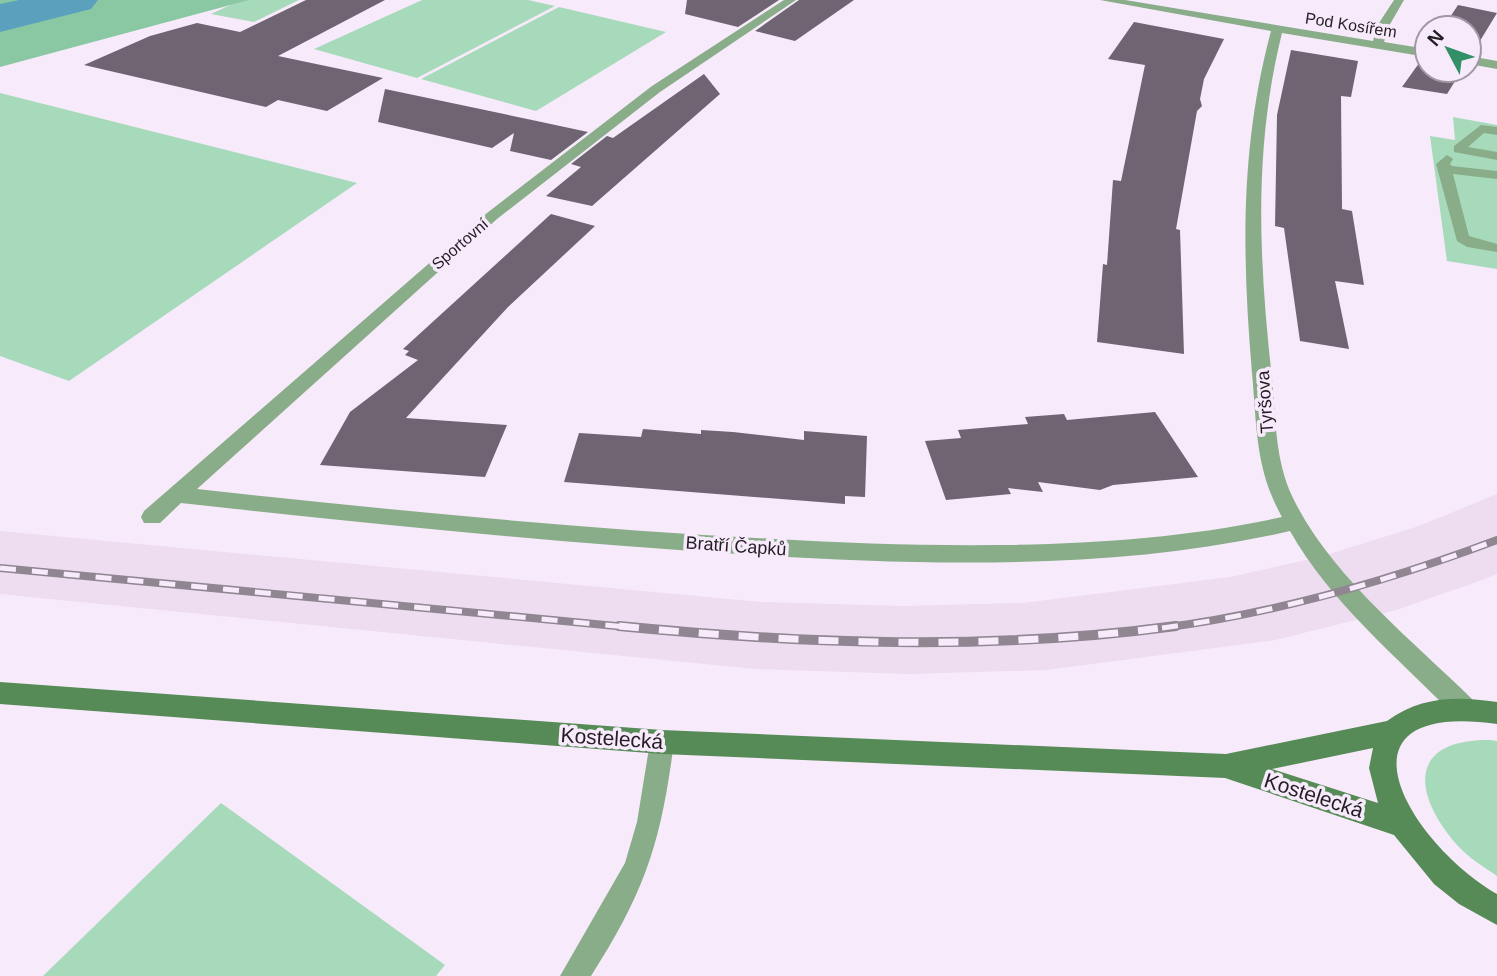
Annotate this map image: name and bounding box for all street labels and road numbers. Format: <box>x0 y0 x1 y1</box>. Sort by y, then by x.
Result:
street label: Pod Kosířem <box>1304 9 1398 41</box>
street label: Sportovní <box>429 215 492 273</box>
street label: Tyršova <box>1253 369 1277 434</box>
street label: Bratří Čapků <box>685 532 787 559</box>
street label: Kostelecká <box>560 723 664 753</box>
street label: Kostelecká <box>1262 768 1367 822</box>

